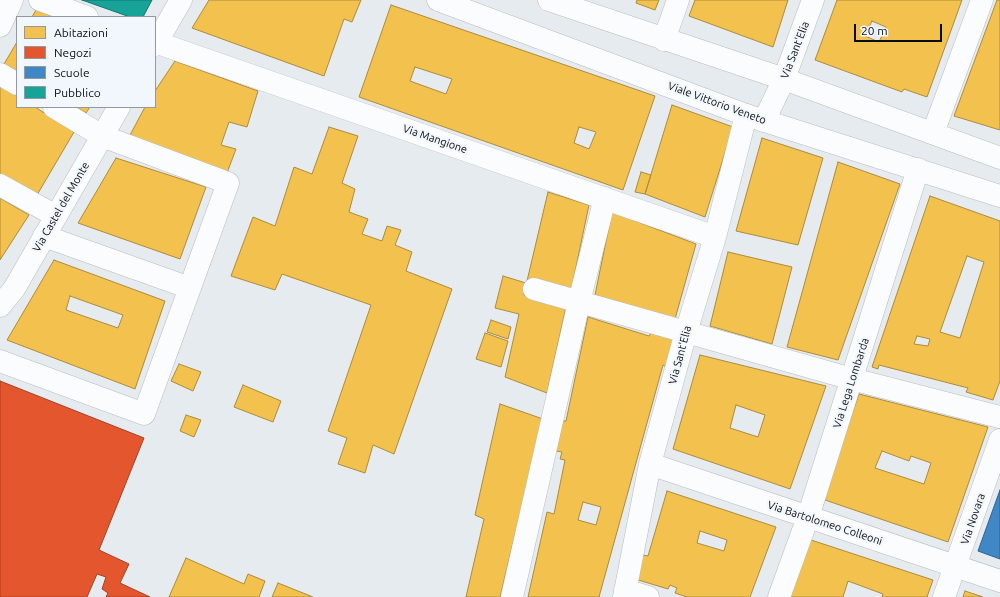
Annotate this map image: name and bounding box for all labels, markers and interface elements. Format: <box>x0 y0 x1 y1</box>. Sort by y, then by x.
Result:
legend <box>16 16 156 108</box>
scale bar <box>856 16 944 42</box>
street label: Via Sant'Elia <box>778 20 812 80</box>
text: 20 m <box>861 24 888 37</box>
text: Abitazioni <box>54 26 108 39</box>
text: Negozi <box>54 46 91 59</box>
text: Scuole <box>54 66 90 79</box>
street label: Viale Vittorio Veneto <box>666 79 768 127</box>
text: Pubblico <box>54 86 101 99</box>
street label: Via Mangione <box>401 122 469 156</box>
street label: Via Castel del Monte <box>30 160 92 254</box>
street label: Via Sant'Elia <box>666 324 694 386</box>
street label: Via Lega Lombarda <box>830 336 872 430</box>
street label: Via Novara <box>958 492 988 546</box>
street label: Via Bartolomeo Colleoni <box>766 498 884 548</box>

